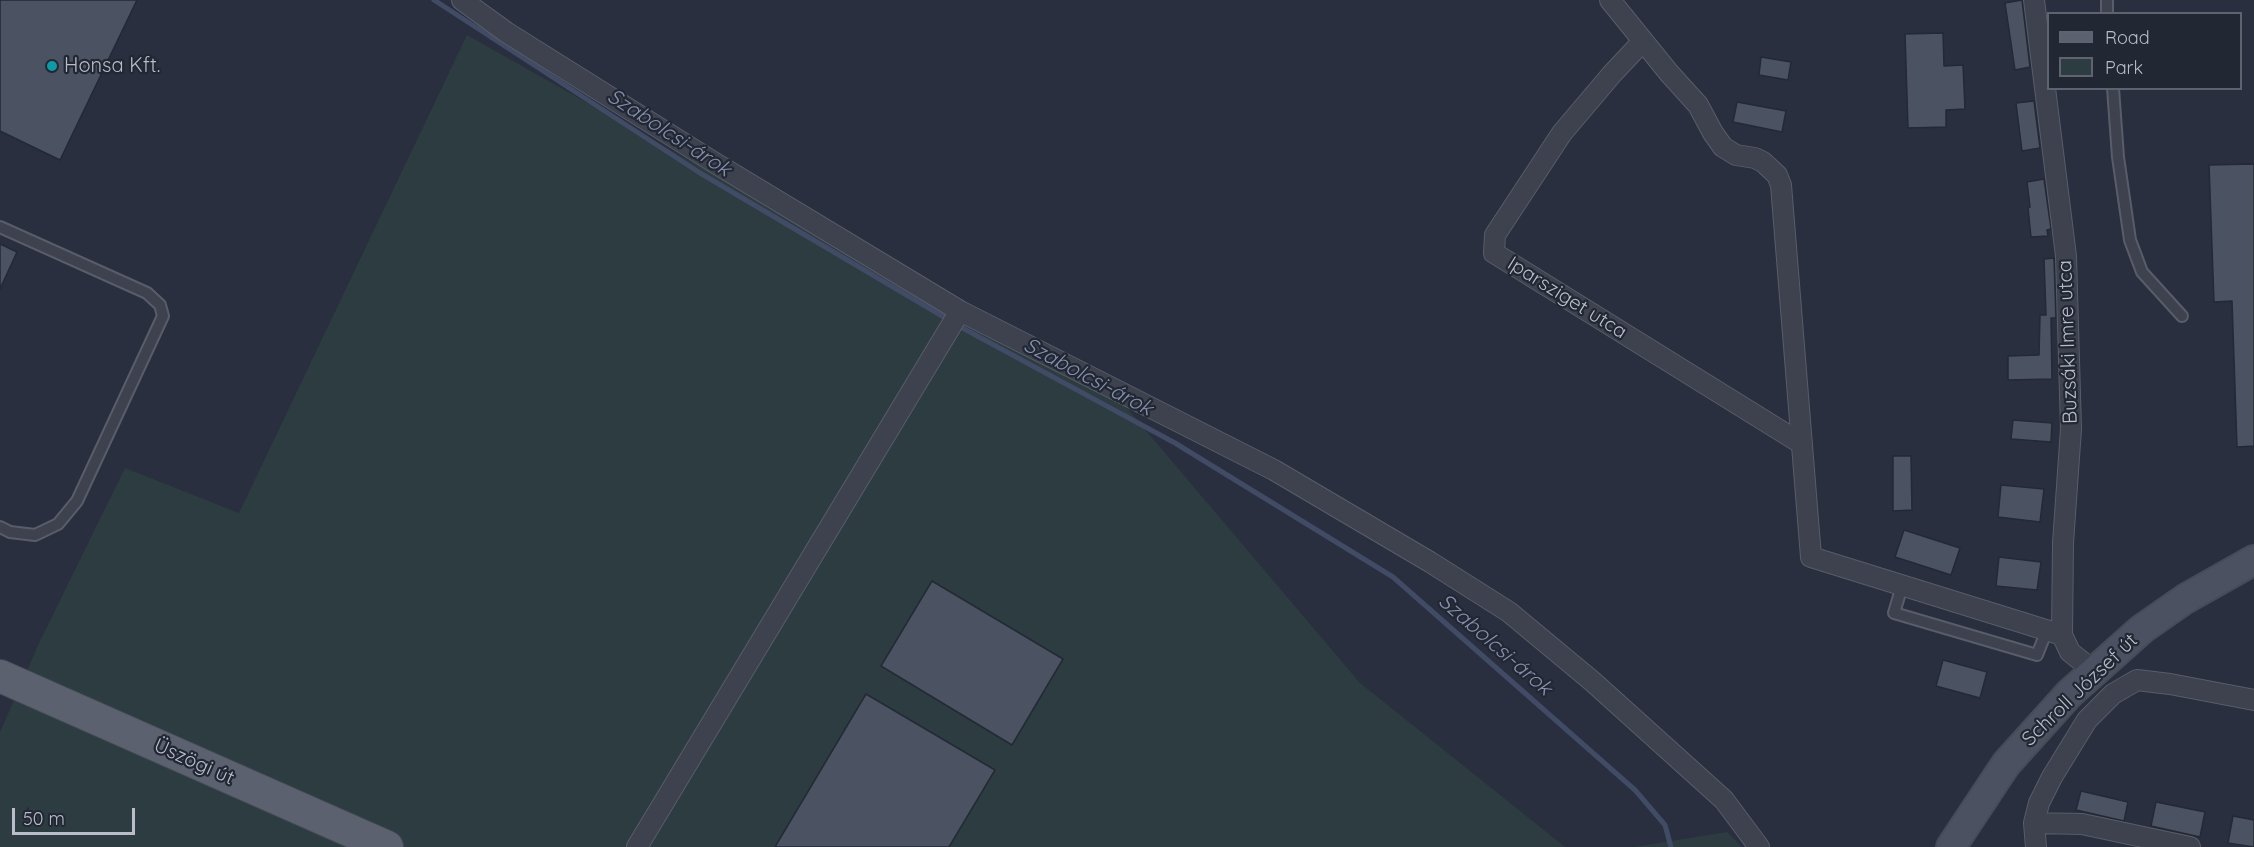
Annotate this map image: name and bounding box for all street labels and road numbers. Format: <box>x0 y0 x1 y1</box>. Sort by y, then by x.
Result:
street label: Iparsziget utca <box>1503 252 1631 344</box>
street label: Buzsáki Imre utca <box>2053 260 2083 424</box>
street label: Schroll József út <box>2017 629 2143 751</box>
street label: Üszögi út <box>150 734 238 790</box>

